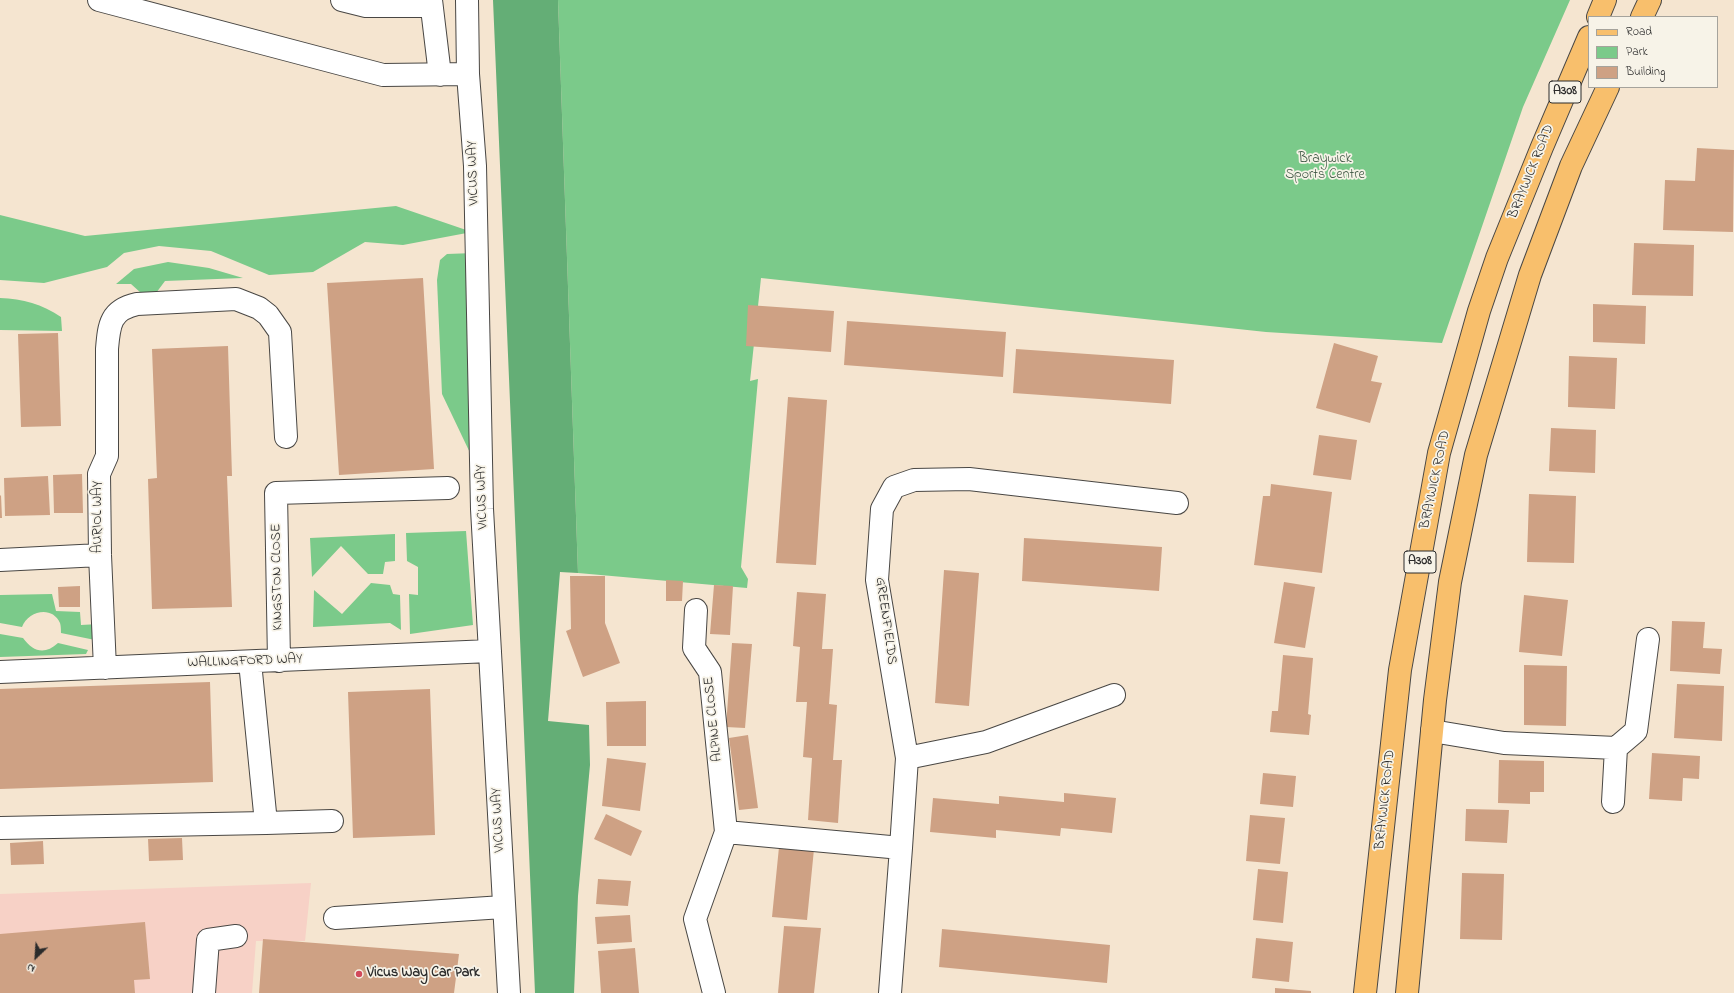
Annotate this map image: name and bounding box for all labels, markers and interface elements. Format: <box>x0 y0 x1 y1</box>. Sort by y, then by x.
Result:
legend <box>1588 16 1718 88</box>
text: Road <box>1626 23 1652 41</box>
text: Park <box>1626 43 1648 61</box>
text: Building <box>1626 63 1665 81</box>
road number: A308 <box>1549 81 1581 103</box>
street label: BRAYWICK ROAD <box>1505 122 1559 222</box>
street label: VICUS WAY <box>464 140 484 206</box>
park label: Braywick Sports Centre <box>1285 152 1365 184</box>
street label: BRAYWICK ROAD <box>1417 429 1455 531</box>
street label: VICUS WAY <box>473 464 493 530</box>
street label: AURIOL WAY <box>91 481 107 553</box>
street label: KINGSTON CLOSE <box>269 523 287 631</box>
road number: A308 <box>1404 551 1436 573</box>
street label: GREENFIELDS <box>871 576 899 666</box>
street label: WALLINGFORD WAY <box>187 652 303 672</box>
street label: ALPINE CLOSE <box>701 676 727 762</box>
street label: BRAYWICK ROAD <box>1372 749 1400 851</box>
street label: VICUS WAY <box>489 787 509 853</box>
north arrow <box>16 937 56 977</box>
text: N <box>24 959 38 977</box>
place label: Vicus Way Car Park <box>367 966 480 982</box>
marker: Vicus Way Car Park <box>354 969 364 979</box>

